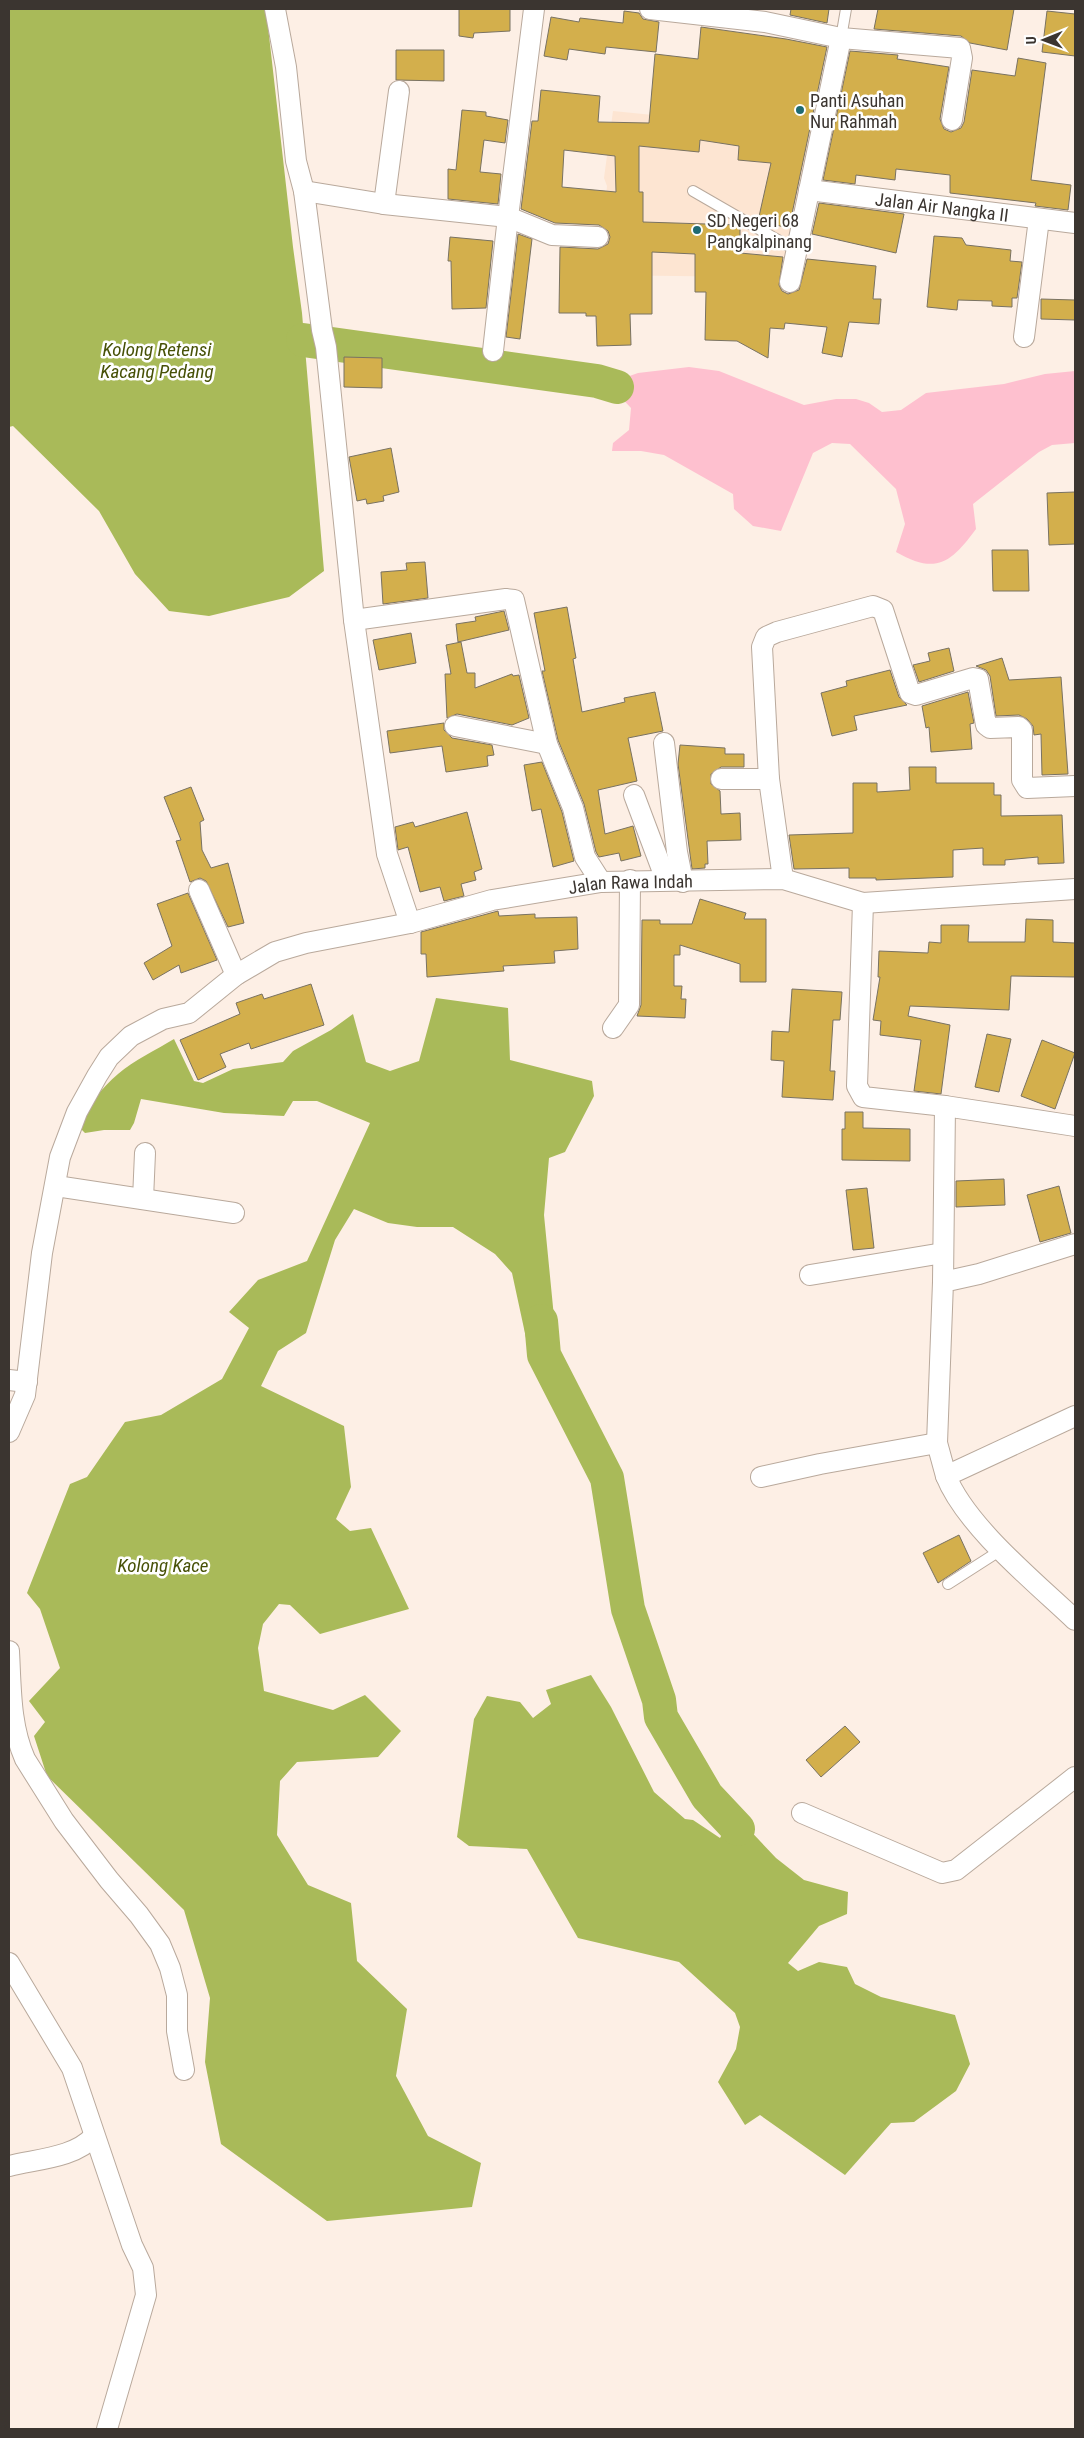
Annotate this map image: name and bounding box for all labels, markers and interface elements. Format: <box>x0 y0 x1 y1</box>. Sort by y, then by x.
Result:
north arrow <box>1019 15 1069 65</box>
text: U <box>1023 36 1039 44</box>
place label: Panti Asuhan Nur Rahmah <box>810 90 904 132</box>
marker: Panti Asuhan Nur Rahmah <box>794 104 806 116</box>
street label: Jalan Air Nangka II <box>874 188 1010 225</box>
place label: SD Negeri 68 Pangkalpinang <box>707 210 812 252</box>
marker: SD Negeri 68 Pangkalpinang <box>691 224 703 236</box>
water label: Kolong Retensi Kacang Pedang <box>100 338 214 383</box>
street label: Jalan Rawa Indah <box>567 870 693 898</box>
water label: Kolong Kace <box>118 1554 208 1577</box>

